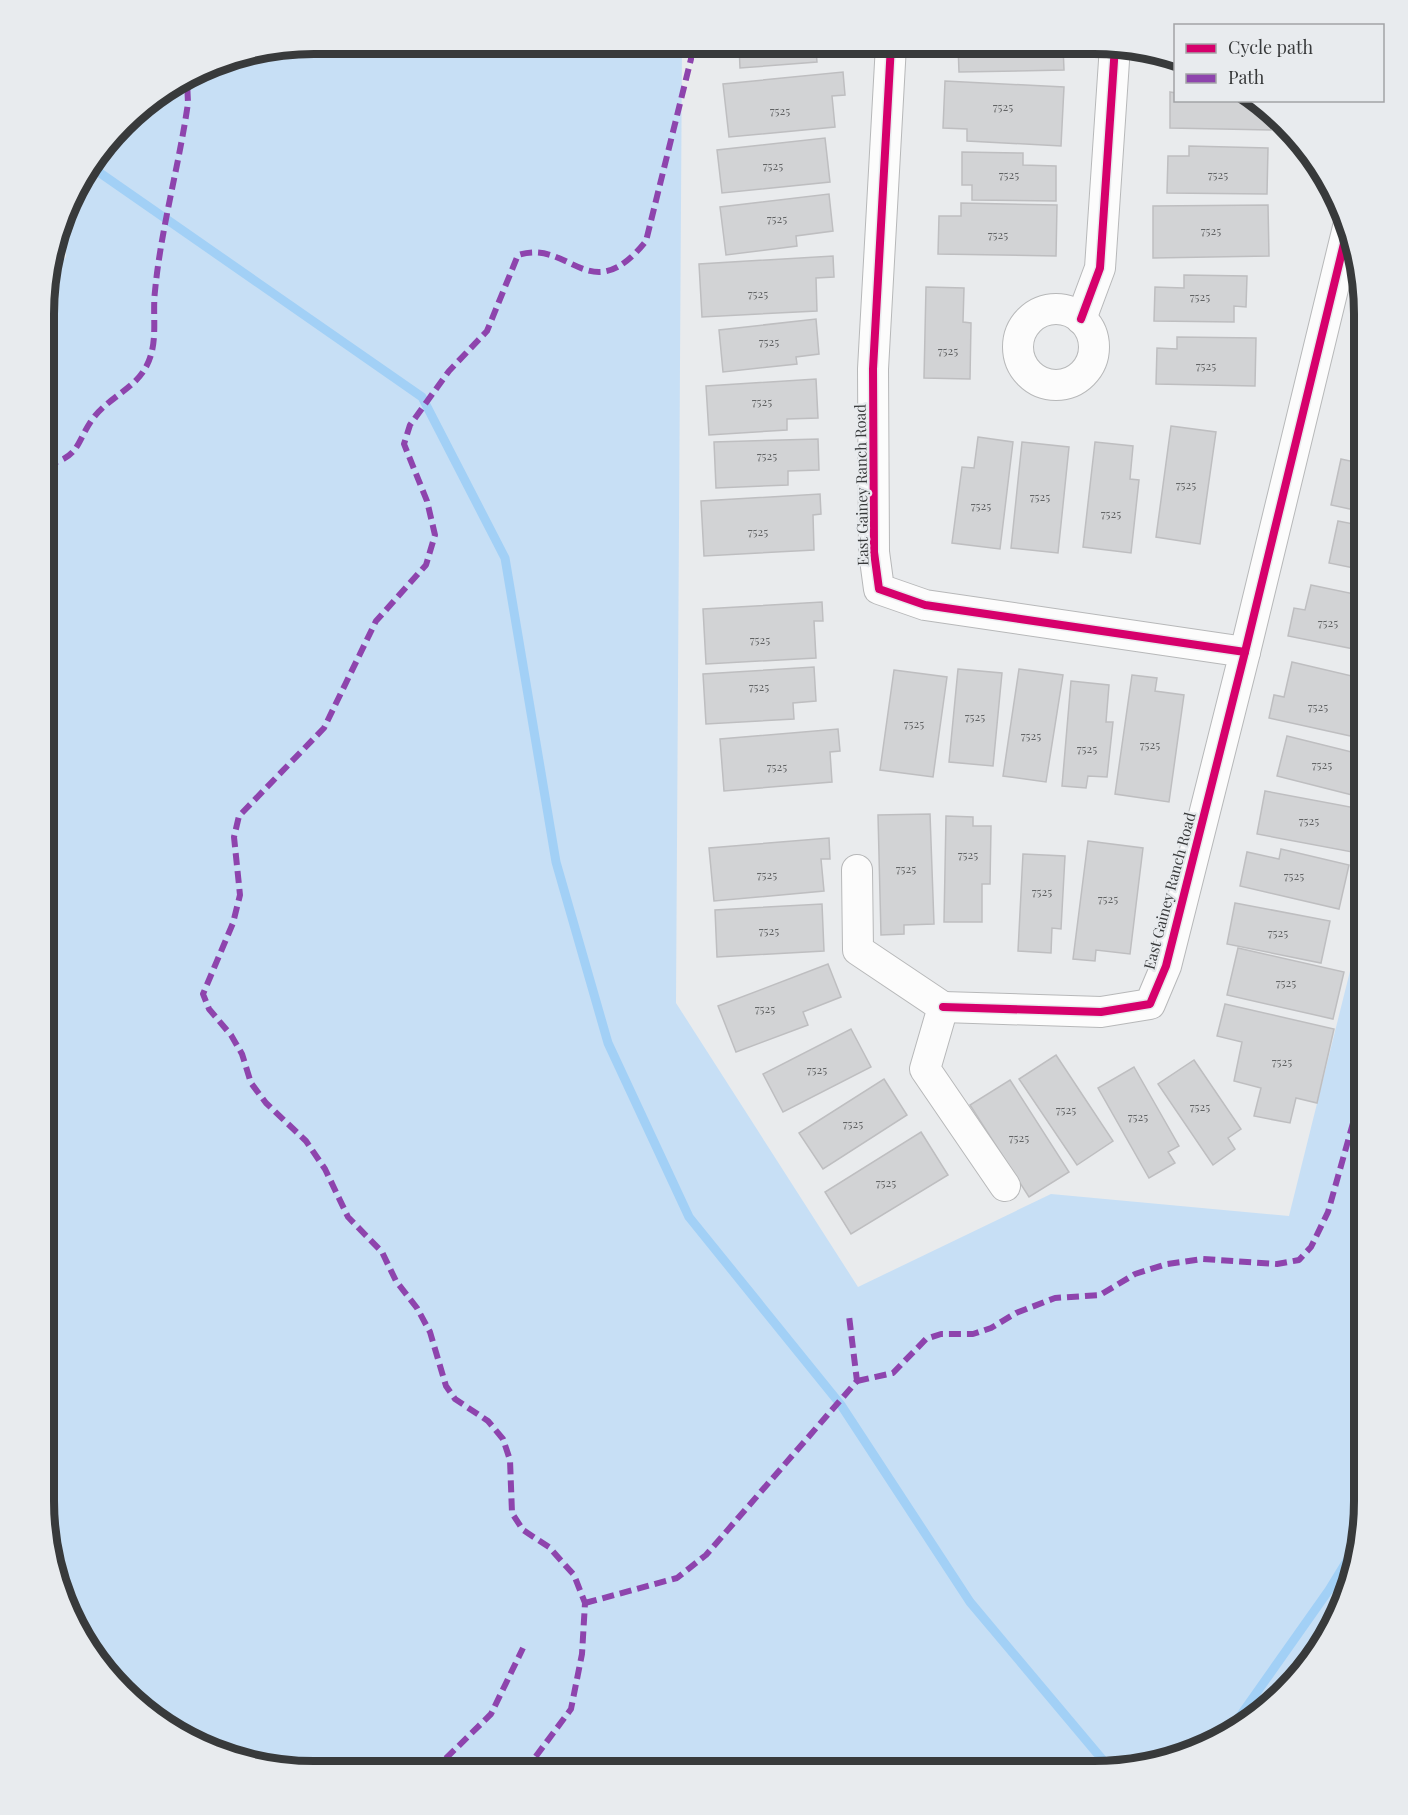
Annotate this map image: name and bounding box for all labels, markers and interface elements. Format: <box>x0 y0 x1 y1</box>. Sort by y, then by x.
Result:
legend <box>1174 24 1384 102</box>
text: Cycle path <box>1228 35 1313 59</box>
text: Path <box>1228 65 1265 89</box>
house number: 7525 <box>993 98 1013 114</box>
house number: 7525 <box>770 102 790 118</box>
house number: 7525 <box>763 157 783 173</box>
house number: 7525 <box>999 166 1019 182</box>
house number: 7525 <box>1208 166 1228 182</box>
house number: 7525 <box>767 210 787 226</box>
house number: 7525 <box>1201 222 1221 238</box>
house number: 7525 <box>988 226 1008 242</box>
house number: 7525 <box>748 285 768 301</box>
house number: 7525 <box>1190 288 1210 304</box>
house number: 7525 <box>759 333 779 349</box>
house number: 7525 <box>938 342 958 358</box>
house number: 7525 <box>1196 357 1216 373</box>
house number: 7525 <box>752 393 772 409</box>
street label: East Gainey Ranch Road <box>850 404 872 566</box>
house number: 7525 <box>757 447 777 463</box>
house number: 7525 <box>1176 476 1196 492</box>
house number: 7525 <box>1030 488 1050 504</box>
house number: 7525 <box>971 497 991 513</box>
house number: 7525 <box>1101 505 1121 521</box>
house number: 7525 <box>748 523 768 539</box>
house number: 7525 <box>1318 614 1338 630</box>
house number: 7525 <box>750 631 770 647</box>
house number: 7525 <box>749 678 769 694</box>
house number: 7525 <box>1308 698 1328 714</box>
house number: 7525 <box>965 708 985 724</box>
house number: 7525 <box>904 715 924 731</box>
house number: 7525 <box>1021 727 1041 743</box>
house number: 7525 <box>1140 736 1160 752</box>
house number: 7525 <box>1077 740 1097 756</box>
house number: 7525 <box>1312 756 1332 772</box>
house number: 7525 <box>767 758 787 774</box>
street label: East Gainey Ranch Road <box>1138 810 1200 972</box>
house number: 7525 <box>1299 812 1319 828</box>
house number: 7525 <box>958 846 978 862</box>
house number: 7525 <box>896 860 916 876</box>
house number: 7525 <box>757 866 777 882</box>
house number: 7525 <box>1284 867 1304 883</box>
house number: 7525 <box>1032 883 1052 899</box>
house number: 7525 <box>1098 890 1118 906</box>
house number: 7525 <box>759 922 779 938</box>
house number: 7525 <box>1268 924 1288 940</box>
house number: 7525 <box>1276 974 1296 990</box>
house number: 7525 <box>755 1000 775 1016</box>
house number: 7525 <box>1272 1053 1292 1069</box>
house number: 7525 <box>807 1061 827 1077</box>
house number: 7525 <box>1190 1098 1210 1114</box>
house number: 7525 <box>1056 1101 1076 1117</box>
house number: 7525 <box>1128 1108 1148 1124</box>
house number: 7525 <box>843 1115 863 1131</box>
house number: 7525 <box>1009 1129 1029 1145</box>
house number: 7525 <box>876 1174 896 1190</box>

